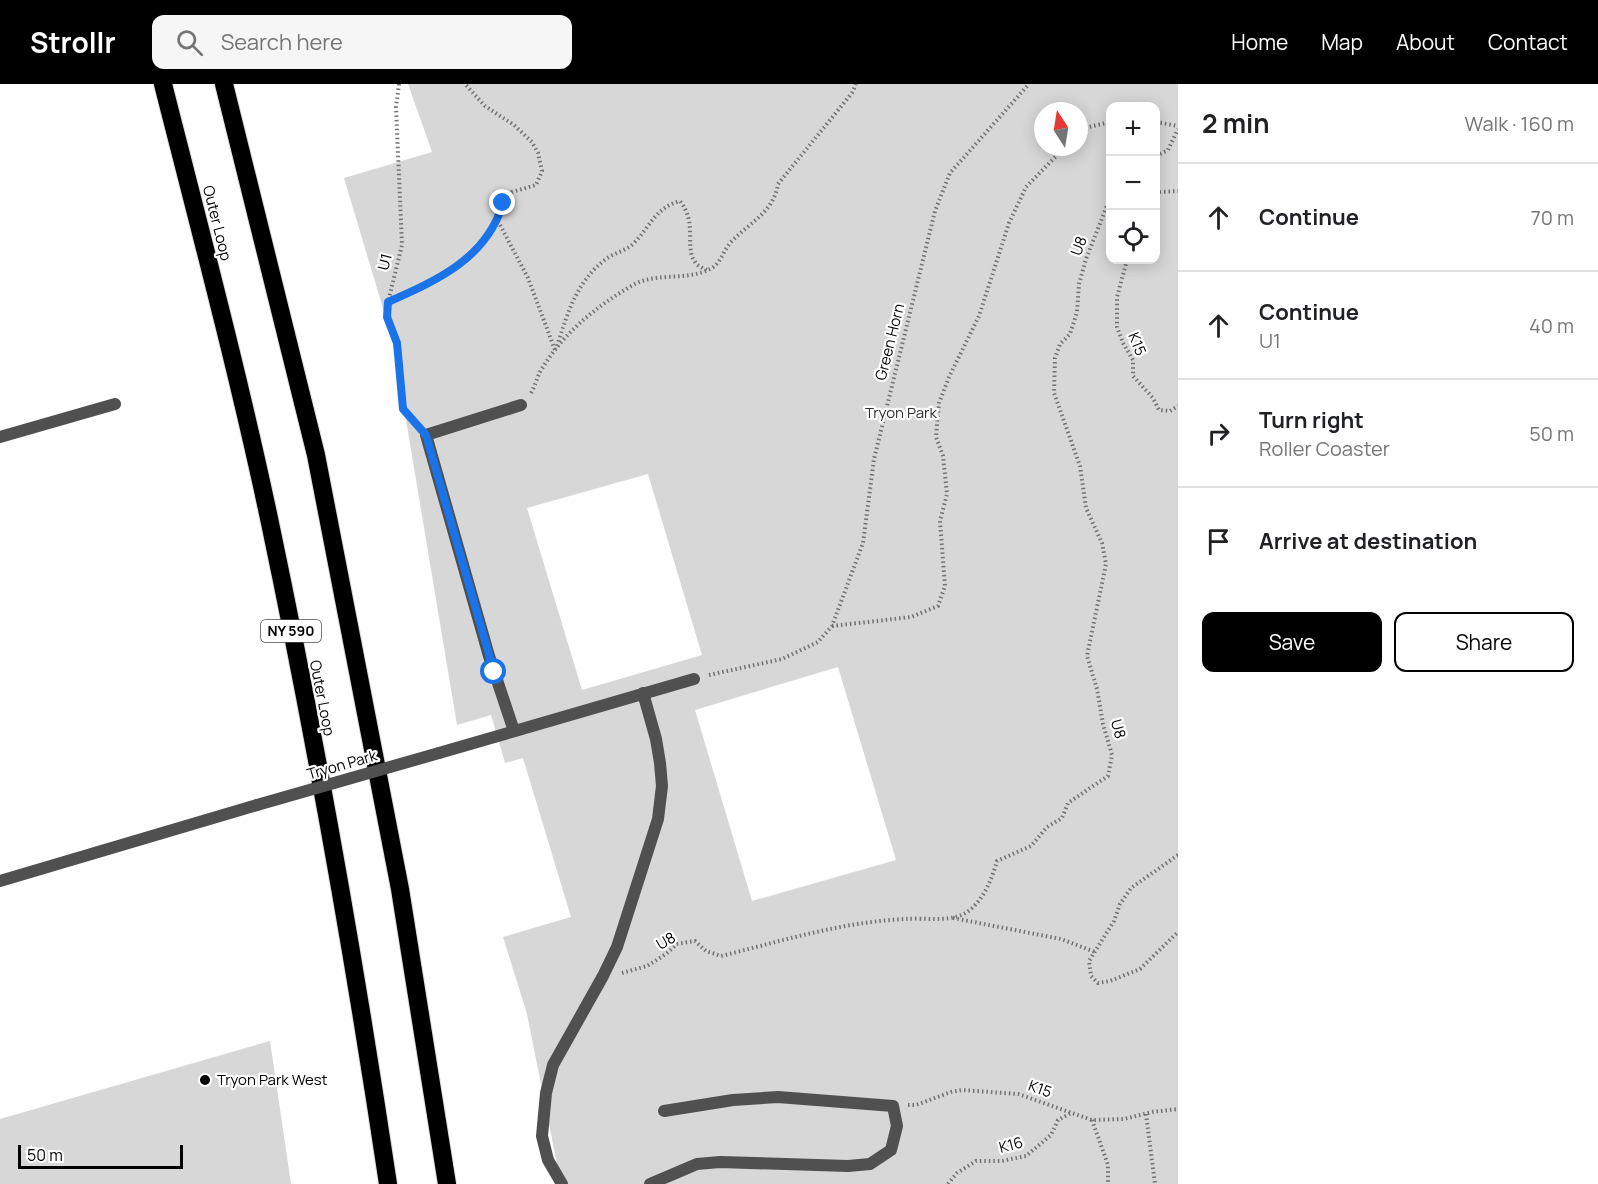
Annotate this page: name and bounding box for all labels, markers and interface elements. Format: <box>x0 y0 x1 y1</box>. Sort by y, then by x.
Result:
search box <box>152 15 572 69</box>
text: Strollr <box>30 23 116 61</box>
icon: search <box>173 26 206 59</box>
text: Search here <box>221 27 343 57</box>
text: Home <box>1231 28 1288 56</box>
text: Map <box>1321 28 1363 56</box>
text: About <box>1396 28 1455 56</box>
text: Contact <box>1488 28 1568 56</box>
north arrow <box>1034 102 1088 156</box>
map controls <box>1106 102 1160 264</box>
button: + <box>1106 102 1160 156</box>
text: 2 min <box>1202 105 1270 141</box>
text: Walk · 160 m <box>1465 110 1574 137</box>
button: − <box>1106 156 1160 210</box>
street label: Outer Loop <box>198 183 237 263</box>
route end <box>489 189 515 215</box>
icon: ahead <box>1202 201 1235 234</box>
text: Continue <box>1259 202 1359 232</box>
text: 70 m <box>1531 204 1574 231</box>
button: locate <box>1106 210 1160 264</box>
street label: U8 <box>1065 233 1092 259</box>
street label: U1 <box>372 251 397 273</box>
text: Continue <box>1259 297 1359 327</box>
street label: Green Horn <box>870 301 909 383</box>
icon: ahead <box>1202 309 1235 342</box>
text: 40 m <box>1529 312 1574 339</box>
text: U1 <box>1259 327 1281 354</box>
street label: K15 <box>1123 329 1152 359</box>
park label: Tryon Park <box>865 402 937 423</box>
text: Turn right <box>1259 405 1364 435</box>
icon: right <box>1202 417 1235 450</box>
text: 50 m <box>1529 420 1574 447</box>
text: Roller Coaster <box>1259 435 1390 462</box>
icon: arrive <box>1202 525 1235 558</box>
text: Arrive at destination <box>1259 526 1477 556</box>
button: Save <box>1202 612 1382 672</box>
button: Share <box>1394 612 1574 672</box>
road number: NY 590 <box>261 620 321 642</box>
street label: Outer Loop <box>305 658 340 738</box>
route start <box>480 658 506 684</box>
street label: U8 <box>1106 717 1131 741</box>
street label: Tryon Park <box>304 744 380 785</box>
street label: U8 <box>652 927 679 954</box>
place label: Tryon Park West <box>217 1069 328 1090</box>
marker: Tryon Park West <box>198 1073 212 1087</box>
street label: K15 <box>1026 1075 1055 1102</box>
street label: K16 <box>997 1131 1025 1158</box>
scale bar <box>18 1142 183 1170</box>
text: 50 m <box>27 1144 63 1166</box>

